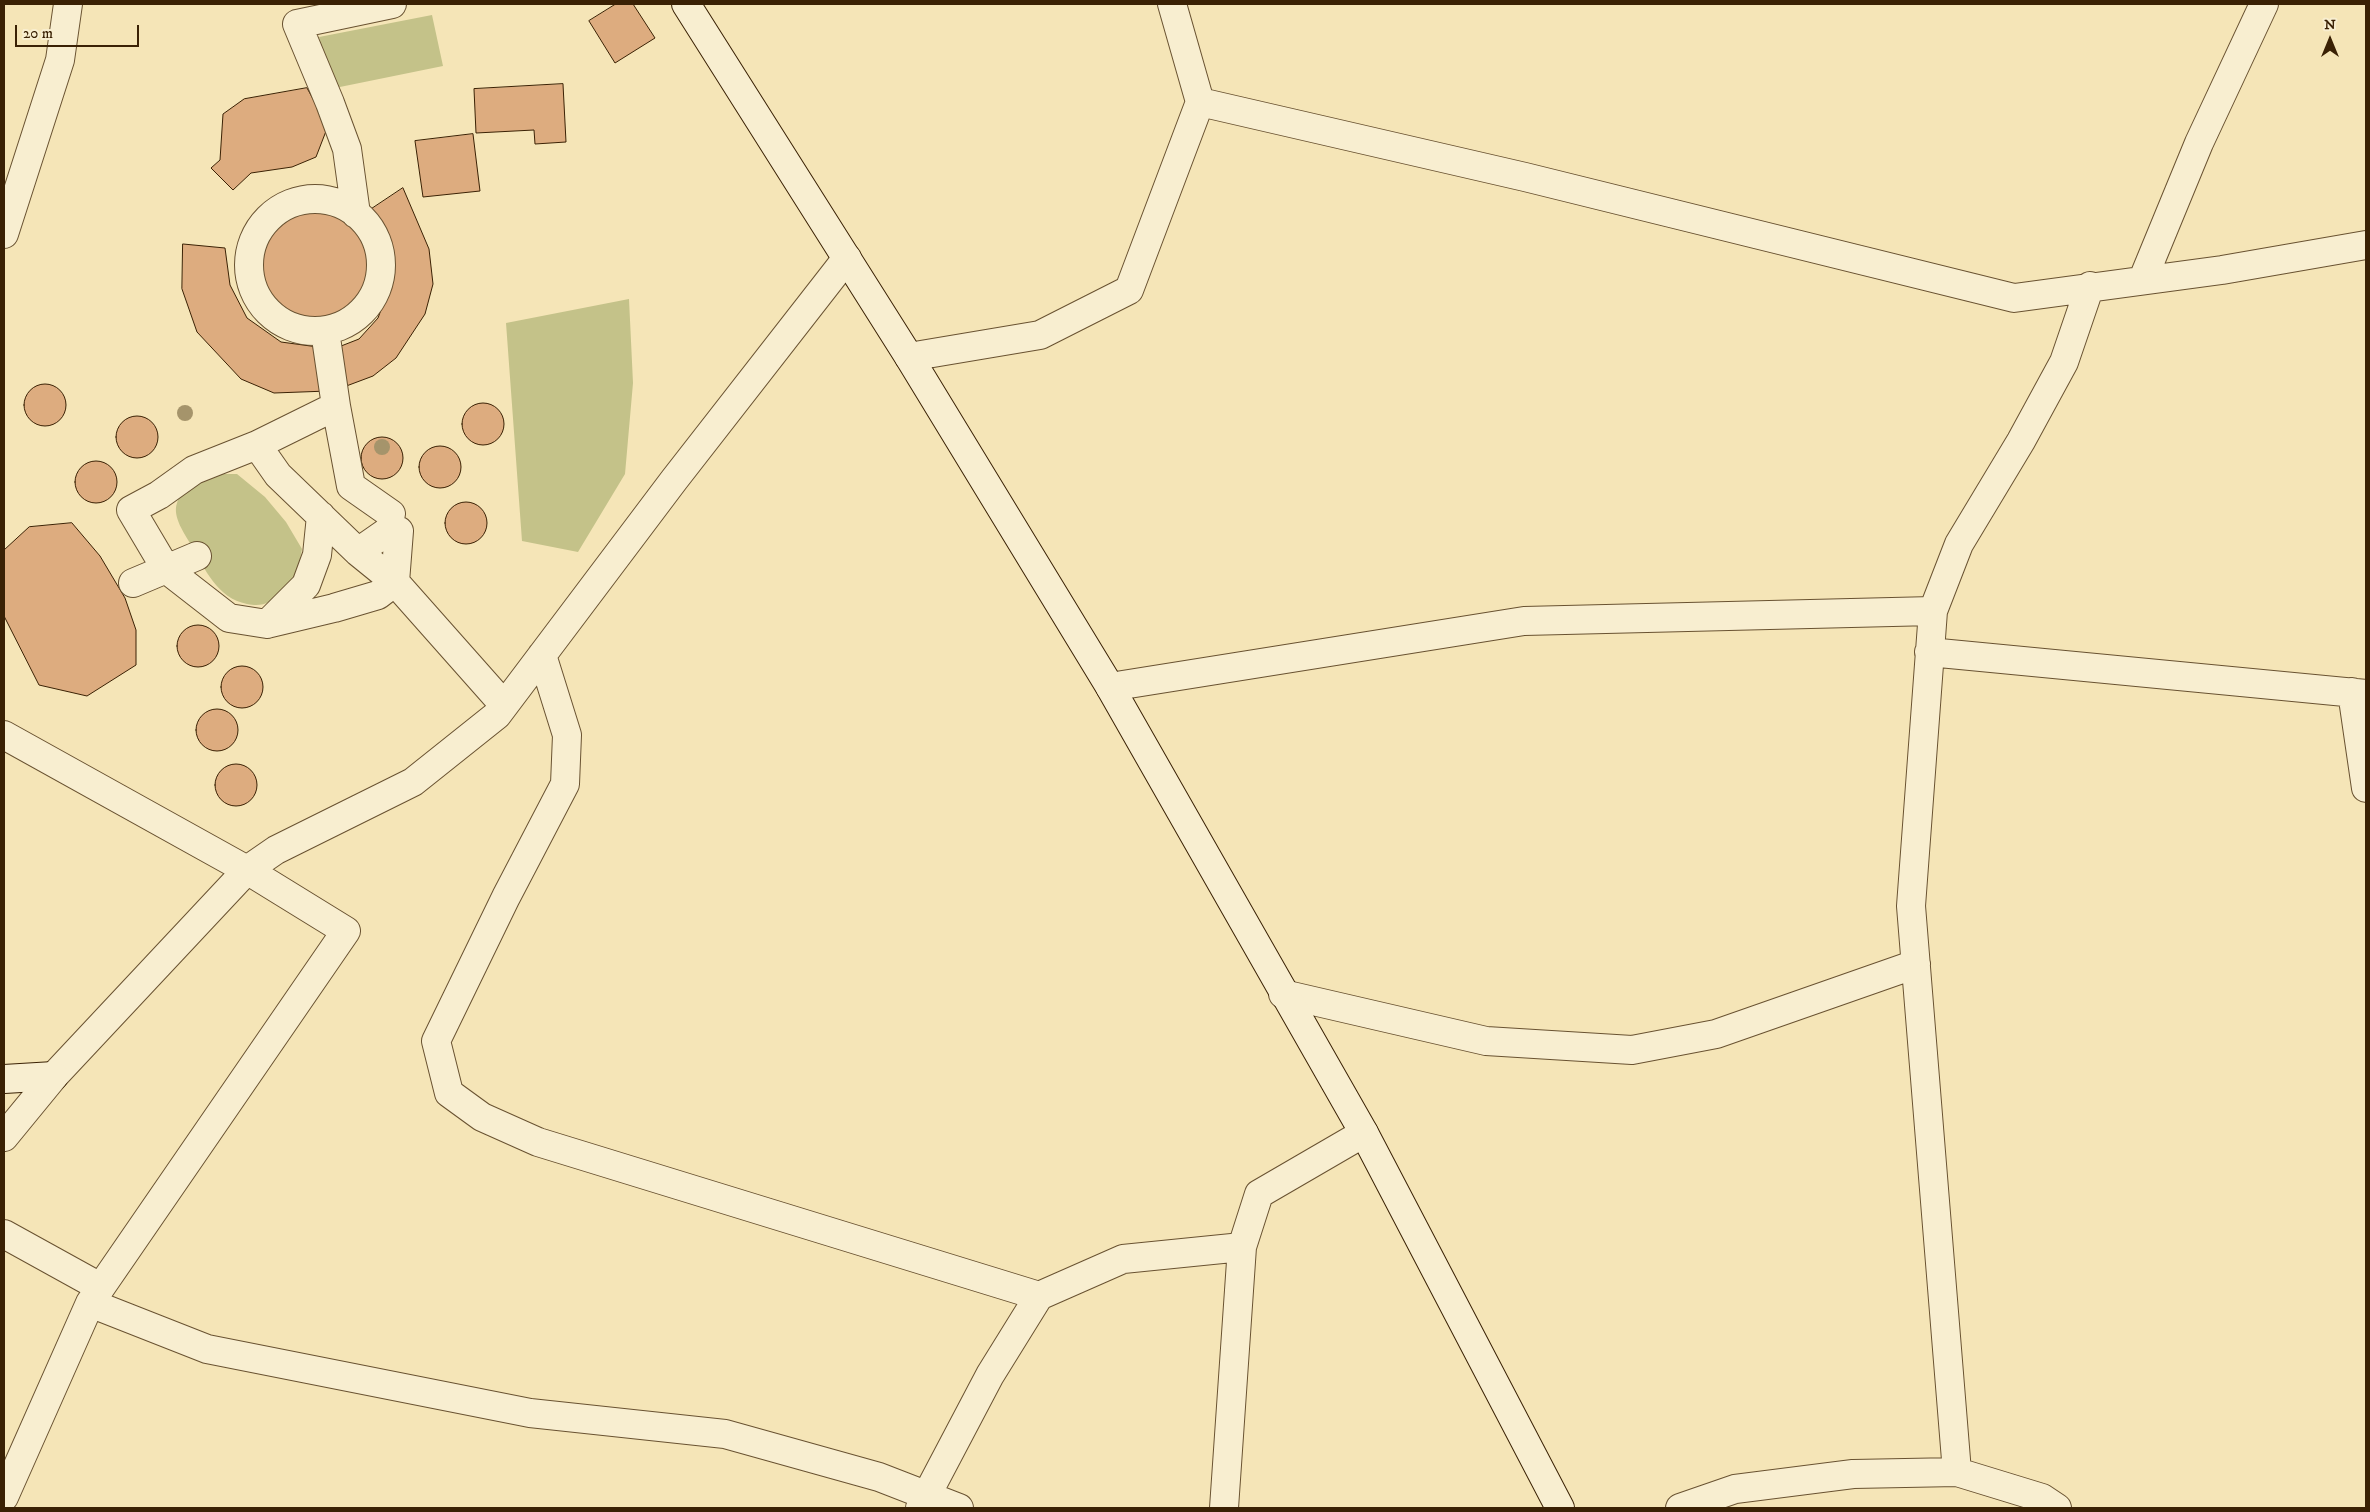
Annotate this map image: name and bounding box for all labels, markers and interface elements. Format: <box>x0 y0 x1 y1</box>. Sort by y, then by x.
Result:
scale bar <box>18 15 141 47</box>
north arrow <box>2305 15 2355 65</box>
text: N <box>2324 16 2336 34</box>
text: 20 m <box>23 24 53 43</box>

